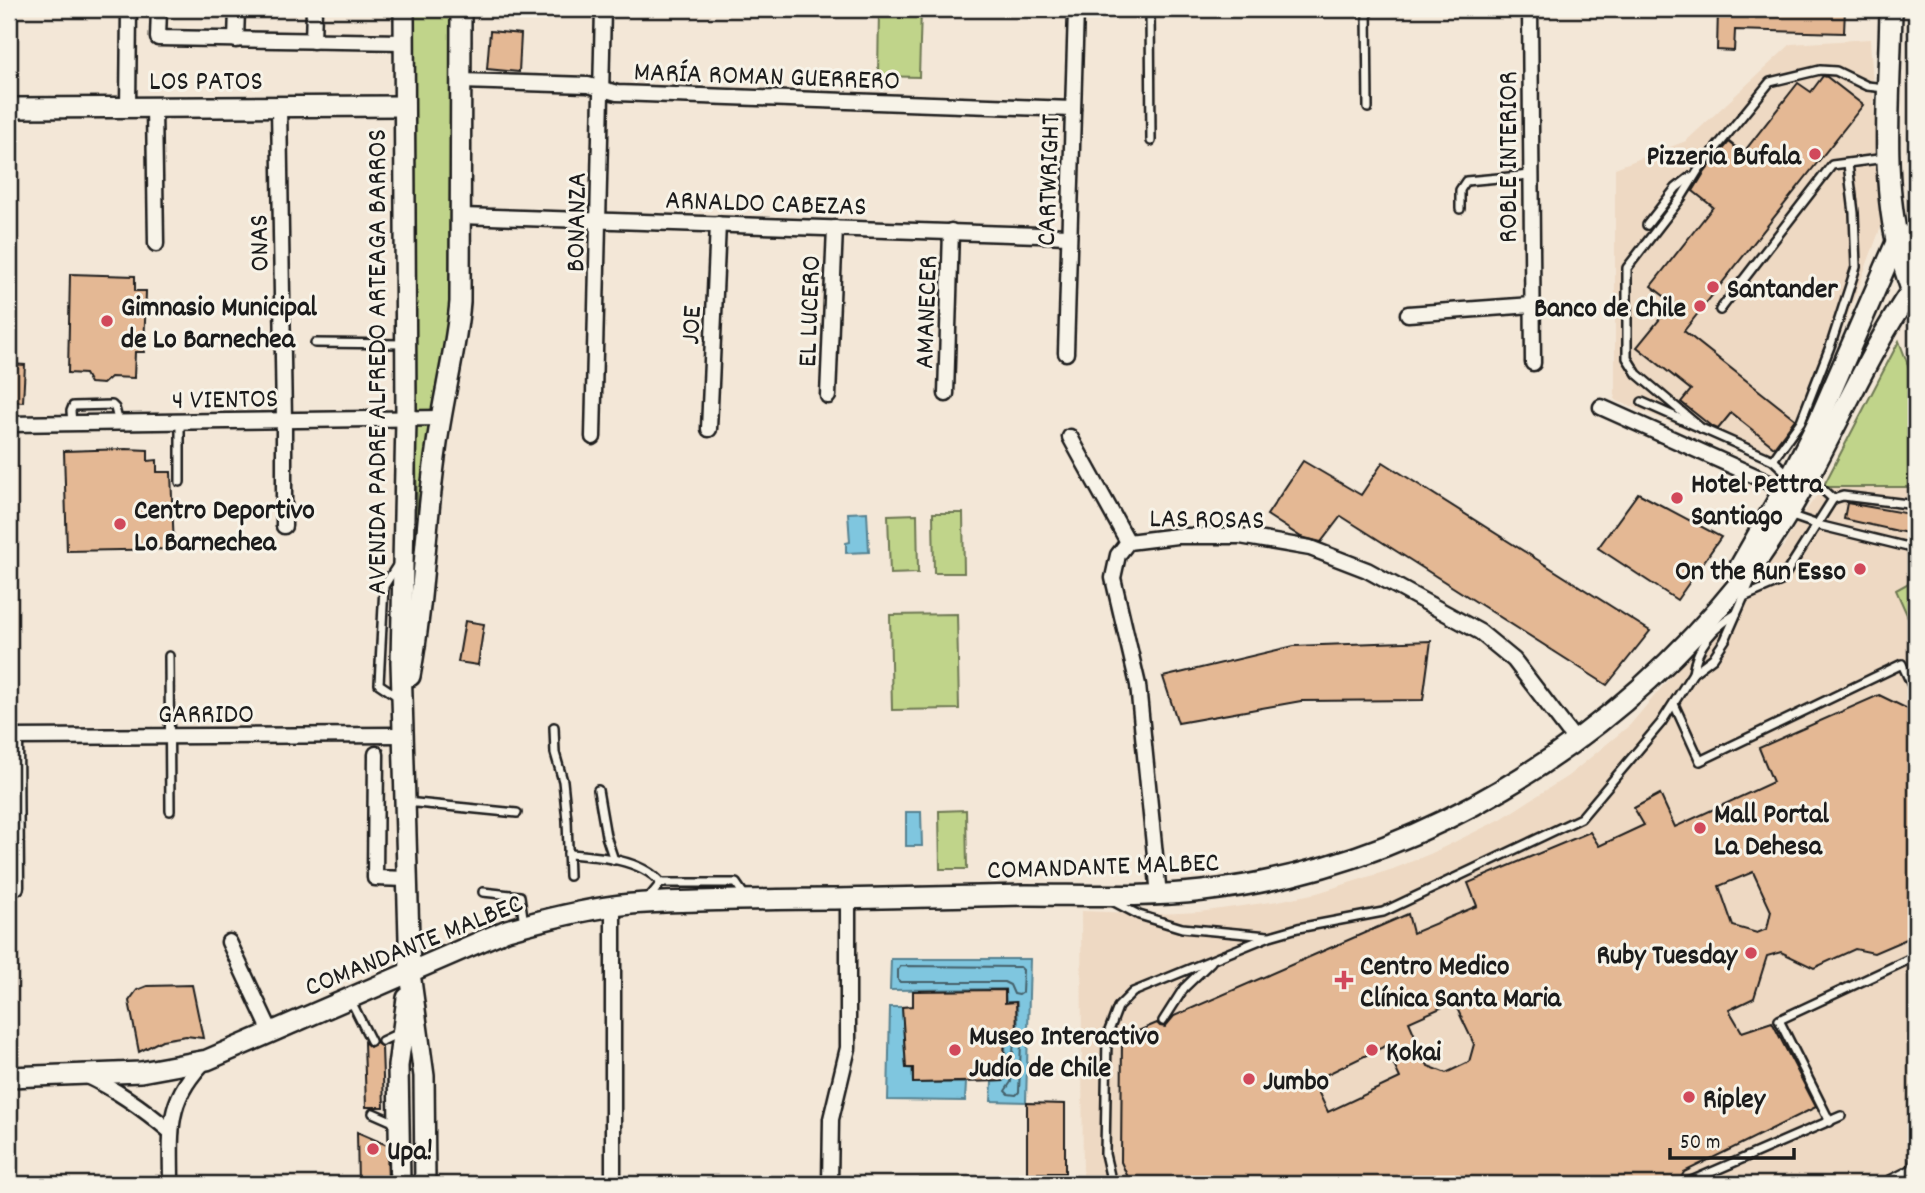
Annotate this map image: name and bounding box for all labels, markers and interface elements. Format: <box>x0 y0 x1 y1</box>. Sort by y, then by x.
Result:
street label: MARÍA ROMAN GUERRERO <box>633 54 901 104</box>
street label: LOS PATOS <box>149 64 263 104</box>
street label: ROBLE INTERIOR <box>1491 71 1531 243</box>
street label: CARTWRIGHT <box>1029 114 1073 247</box>
street label: AVENIDA PADRE ALFREDO ARTEAGA BARROS <box>360 129 400 595</box>
place label: Pizzeria Bufala <box>1646 139 1802 179</box>
marker: Pizzeria Bufala <box>1807 146 1823 162</box>
street label: BONANZA <box>558 172 600 272</box>
street label: ARNALDO CABEZAS <box>664 182 867 230</box>
street label: ONAS <box>242 214 282 272</box>
street label: EL LUCERO <box>790 255 834 368</box>
street label: AMANECER <box>907 255 951 370</box>
place label: Santander <box>1727 272 1838 312</box>
marker: Santander <box>1705 279 1721 295</box>
place label: Gimnasio Municipal de Lo Barnechea <box>121 290 317 362</box>
place label: Banco de Chile <box>1534 291 1686 331</box>
marker: Banco de Chile <box>1692 298 1708 314</box>
street label: JOE <box>673 304 715 346</box>
marker: Gimnasio Municipal de Lo Barnechea <box>99 313 115 329</box>
street label: 4 VIENTOS <box>172 381 279 423</box>
place label: Hotel Pettra Santiago <box>1691 467 1824 539</box>
marker: Hotel Pettra Santiago <box>1669 490 1685 506</box>
place label: Centro Deportivo Lo Barnechea <box>134 493 315 565</box>
street label: LAS ROSAS <box>1149 501 1265 543</box>
marker: Centro Deportivo Lo Barnechea <box>112 516 128 532</box>
place label: On the Run Esso <box>1675 554 1846 594</box>
marker: On the Run Esso <box>1852 561 1868 577</box>
street label: GARRIDO <box>158 697 254 737</box>
place label: Mall Portal La Dehesa <box>1714 797 1829 869</box>
marker: Mall Portal La Dehesa <box>1692 820 1708 836</box>
street label: COMANDANTE MALBEC <box>986 845 1220 893</box>
street label: COMANDANTE MALBEC <box>300 886 530 1010</box>
place label: Ruby Tuesday <box>1596 938 1739 978</box>
marker: Ruby Tuesday <box>1743 945 1759 961</box>
place label: Centro Medico Clínica Santa Maria <box>1360 949 1562 1021</box>
marker: Centro Medico Clínica Santa Maria <box>1334 970 1354 990</box>
place label: Museo Interactivo Judío de Chile <box>969 1019 1159 1091</box>
place label: Kokai <box>1386 1035 1441 1075</box>
marker: Museo Interactivo Judío de Chile <box>947 1042 963 1058</box>
marker: Kokai <box>1364 1042 1380 1058</box>
place label: Jumbo <box>1263 1064 1329 1104</box>
marker: Jumbo <box>1241 1071 1257 1087</box>
place label: Ripley <box>1703 1082 1767 1122</box>
marker: Ripley <box>1681 1089 1697 1105</box>
scale bar <box>1670 1116 1794 1160</box>
text: 50 m <box>1680 1129 1720 1159</box>
place label: Upa! <box>387 1134 433 1174</box>
marker: Upa! <box>365 1141 381 1157</box>

